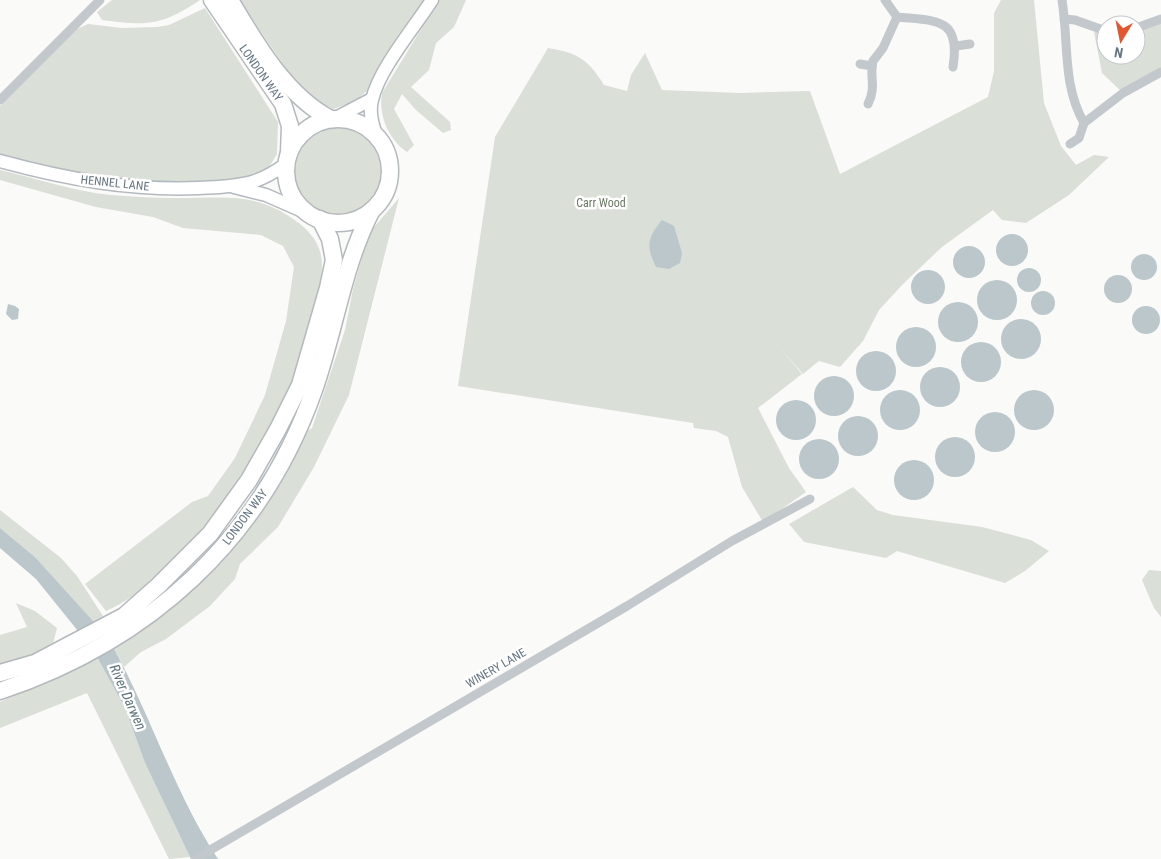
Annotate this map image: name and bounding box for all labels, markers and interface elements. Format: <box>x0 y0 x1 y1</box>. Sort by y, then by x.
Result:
north arrow <box>1096 15 1146 65</box>
street label: LONDON WAY <box>236 42 286 105</box>
text: N <box>1113 44 1124 61</box>
street label: HENNEL LANE <box>80 172 150 194</box>
park label: Carr Wood <box>576 196 626 210</box>
street label: LONDON WAY <box>220 486 271 547</box>
street label: WINERY LANE <box>464 645 528 691</box>
water label: River Darwen <box>106 662 150 732</box>

